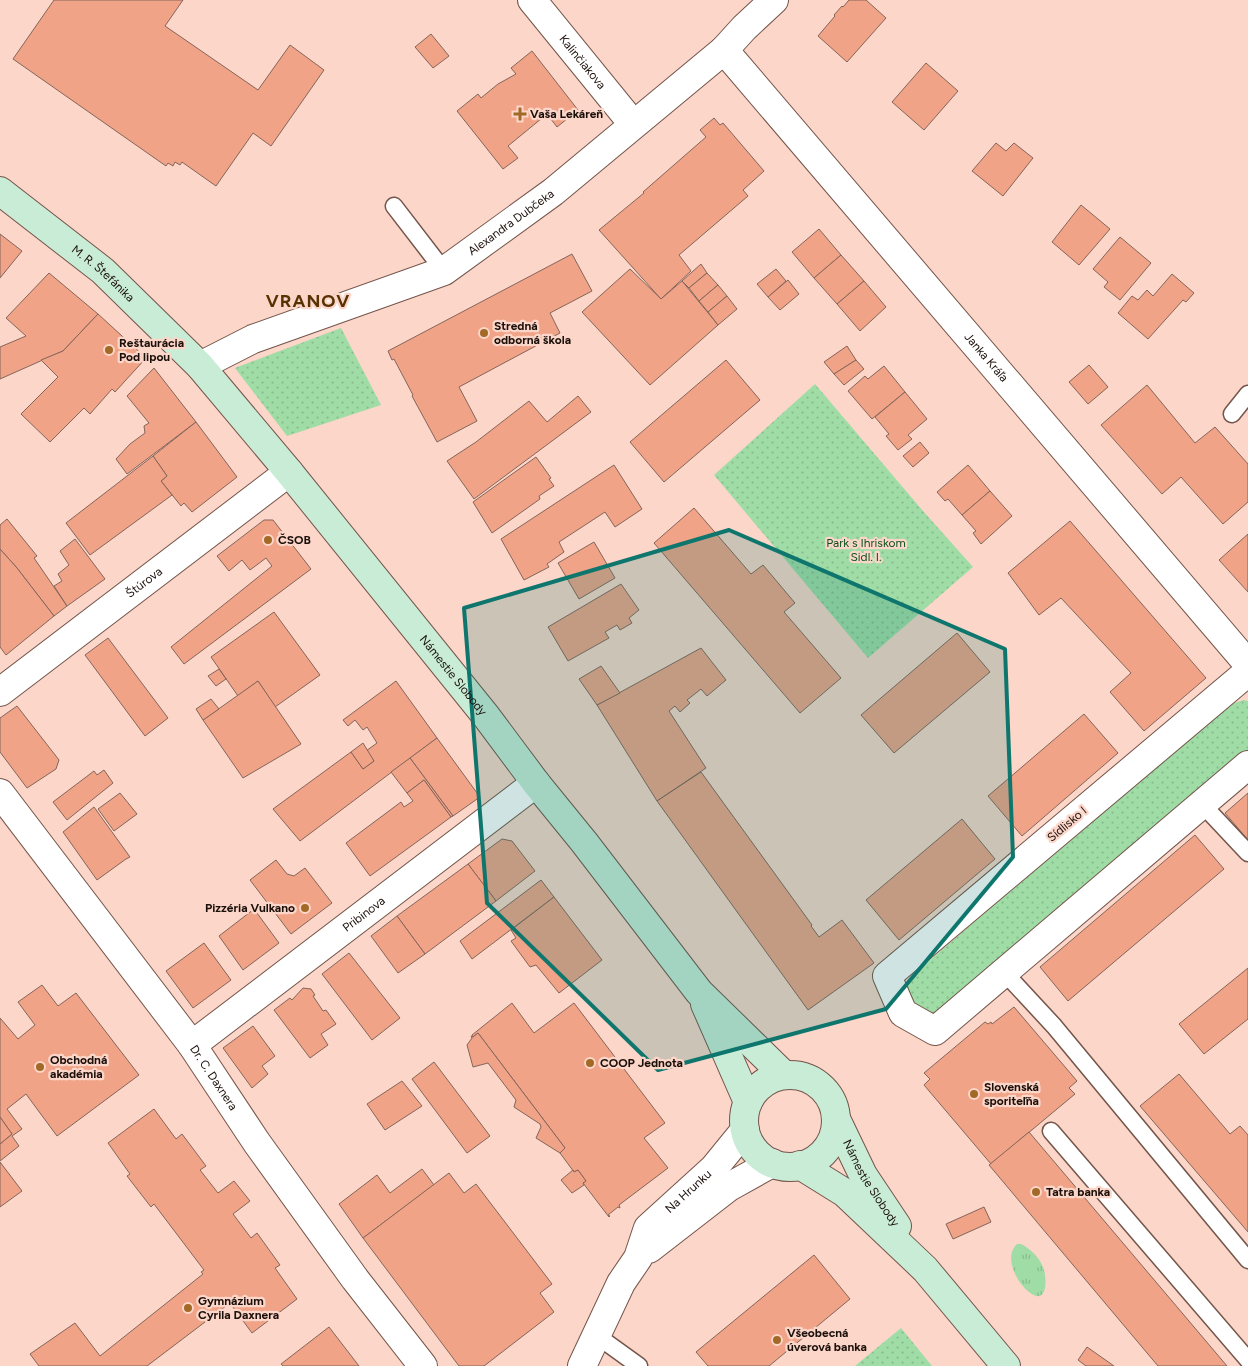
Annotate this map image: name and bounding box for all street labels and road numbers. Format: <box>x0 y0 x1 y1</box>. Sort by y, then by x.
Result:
street label: Kalinčiakova <box>556 32 609 92</box>
street label: Alexandra Dubčeka <box>465 187 557 258</box>
street label: M. R. Štefánika <box>69 242 137 305</box>
street label: Janka Kráľa <box>961 330 1011 385</box>
street label: Štúrova <box>123 564 165 601</box>
street label: Námestie Slobody <box>417 632 490 719</box>
street label: Sídlisko I <box>1044 804 1090 844</box>
street label: Pribinova <box>340 894 388 935</box>
street label: Dr. C. Daxnera <box>187 1042 240 1113</box>
street label: Námestie Slobody <box>840 1137 903 1230</box>
street label: Na Hrunku <box>662 1167 714 1216</box>

